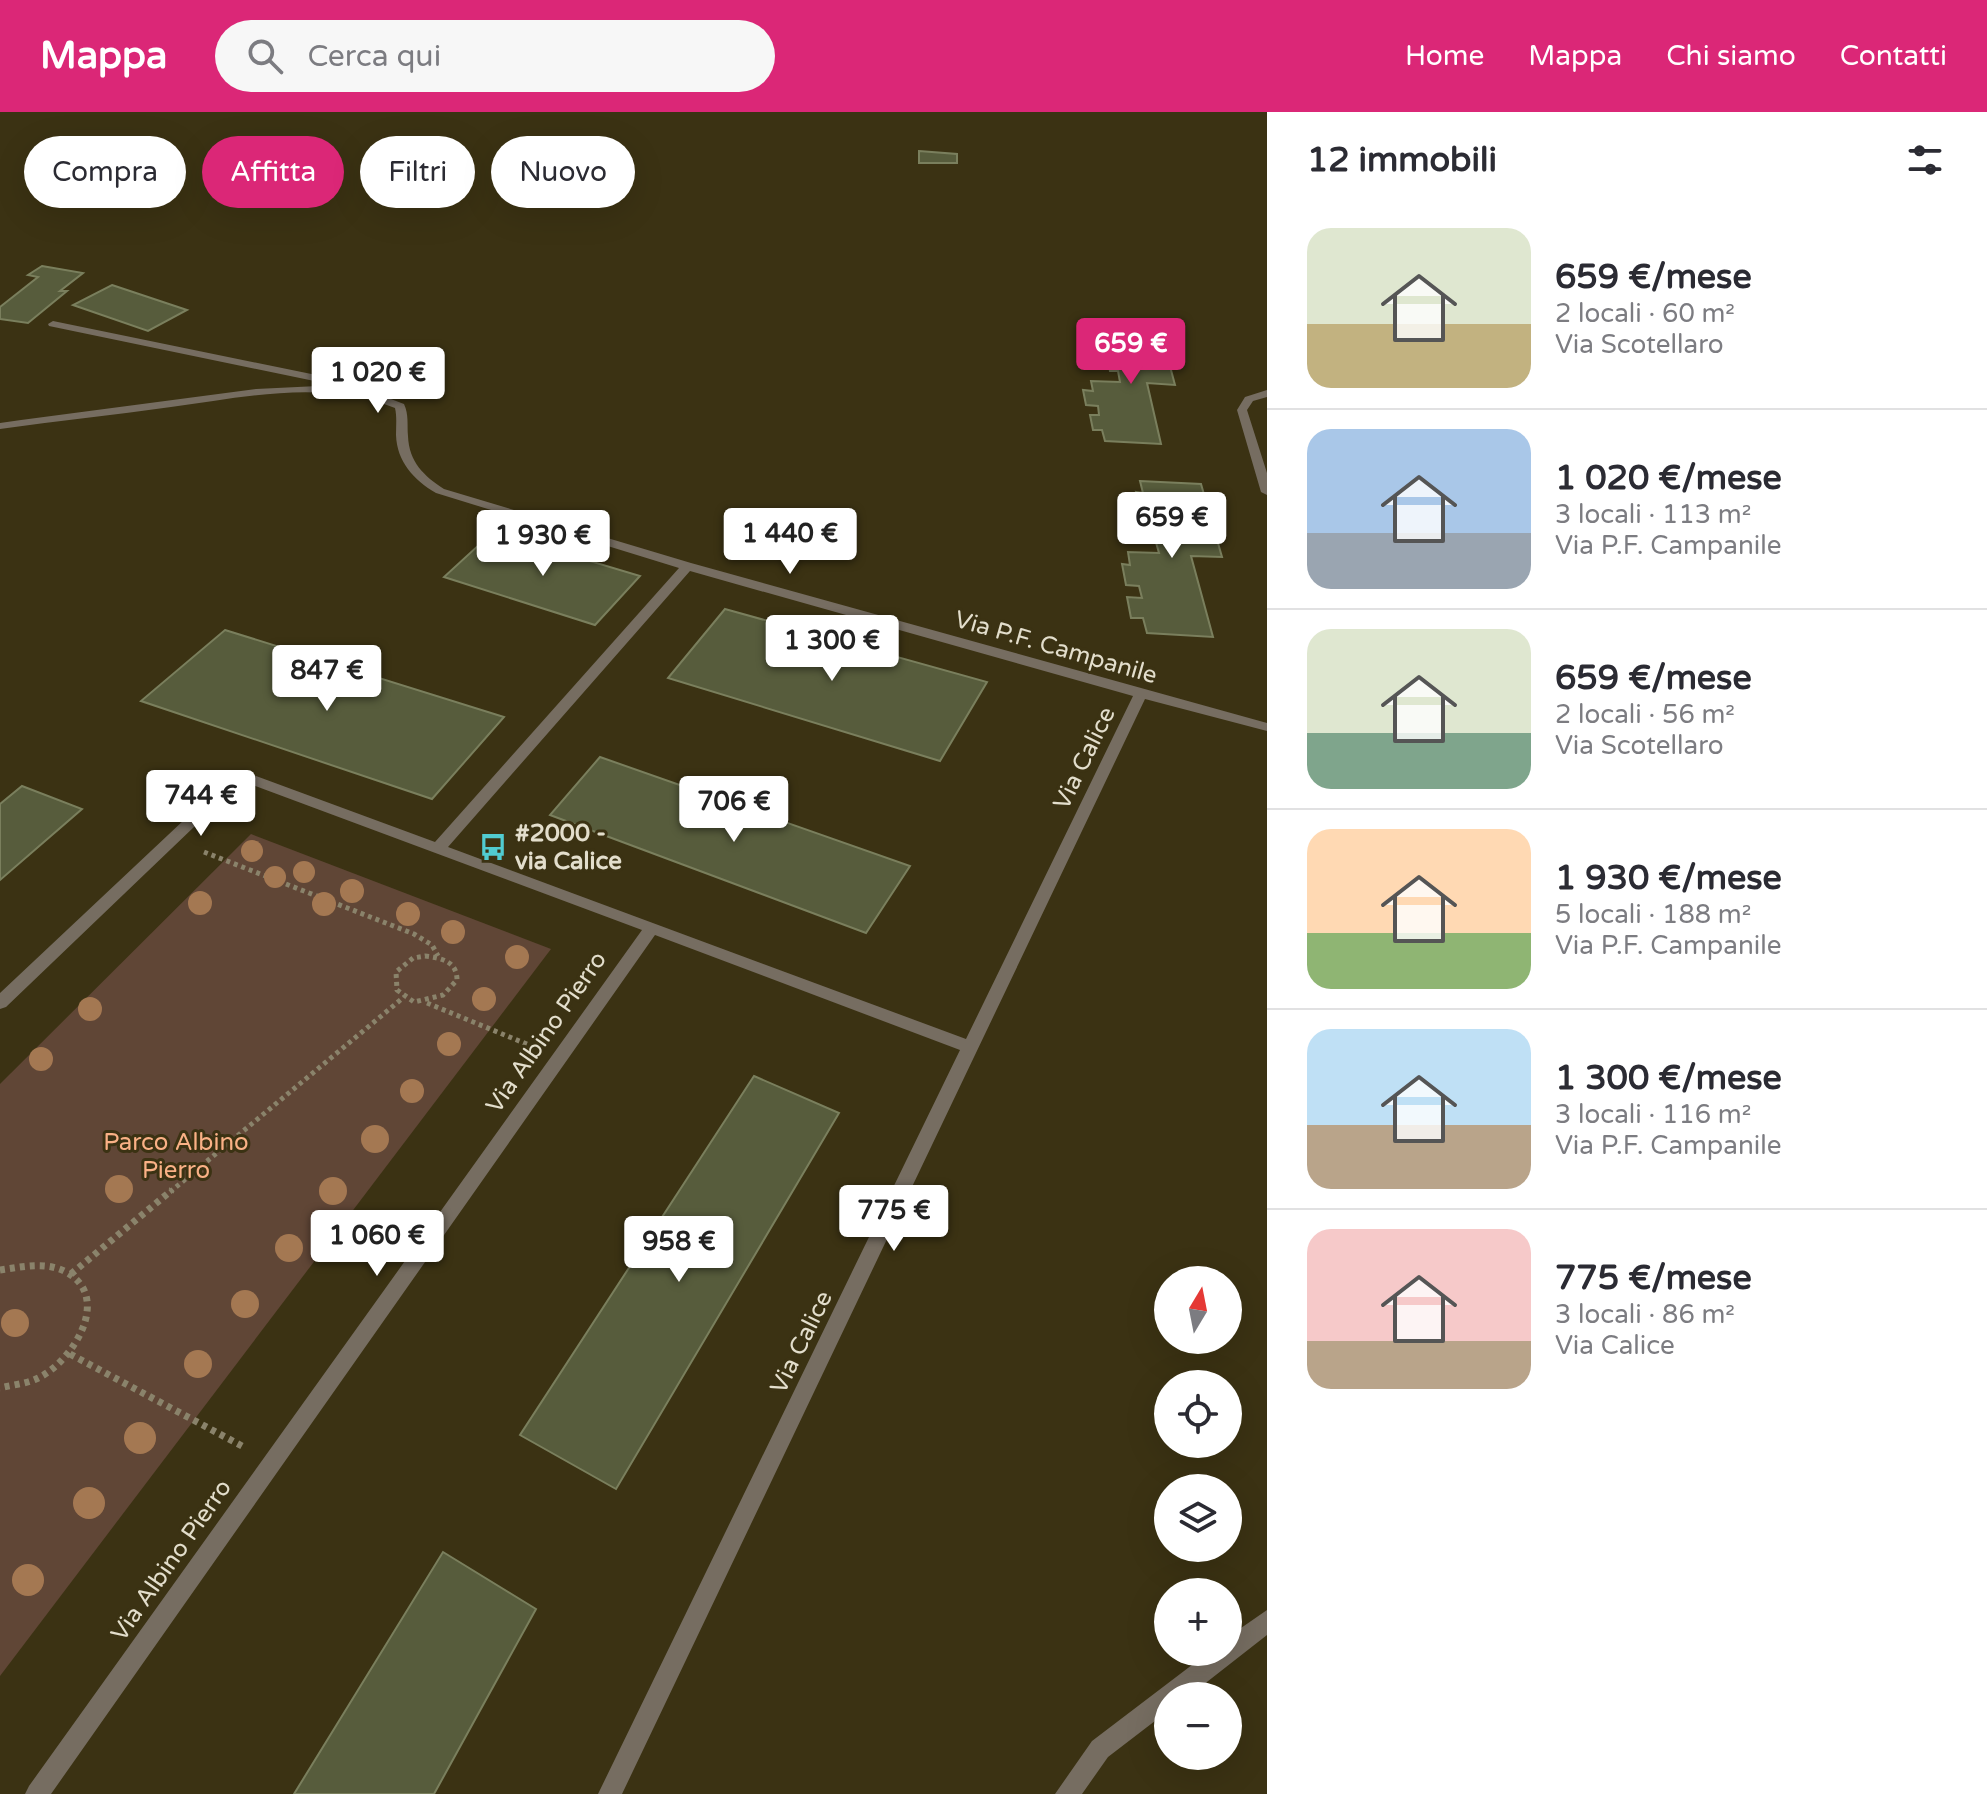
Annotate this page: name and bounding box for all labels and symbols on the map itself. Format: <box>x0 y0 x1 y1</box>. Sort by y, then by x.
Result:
pin: 659 € <box>1075 318 1187 386</box>
pin: 1 020 € <box>304 347 452 415</box>
pin: 659 € <box>1116 492 1228 560</box>
pin: 1 440 € <box>716 508 864 576</box>
pin: 1 930 € <box>469 510 617 578</box>
street label: Via P.F. Campanile <box>951 605 1160 690</box>
pin: 1 300 € <box>758 615 906 683</box>
pin: 847 € <box>271 645 383 713</box>
street label: Via Calice <box>1047 702 1122 814</box>
pin: 744 € <box>145 770 257 838</box>
pin: 706 € <box>678 776 790 844</box>
place label: #2000 - via Calice <box>515 819 622 876</box>
bus stop icon: #2000 - via Calice <box>478 832 508 862</box>
street label: Via Albino Pierro <box>480 946 613 1119</box>
park label: Parco Albino Pierro <box>103 1128 249 1185</box>
pin: 775 € <box>838 1185 950 1253</box>
pin: 1 060 € <box>303 1210 451 1278</box>
pin: 958 € <box>623 1216 735 1284</box>
north arrow <box>1154 1266 1242 1354</box>
street label: Via Calice <box>764 1286 839 1398</box>
street label: Via Albino Pierro <box>105 1474 238 1647</box>

